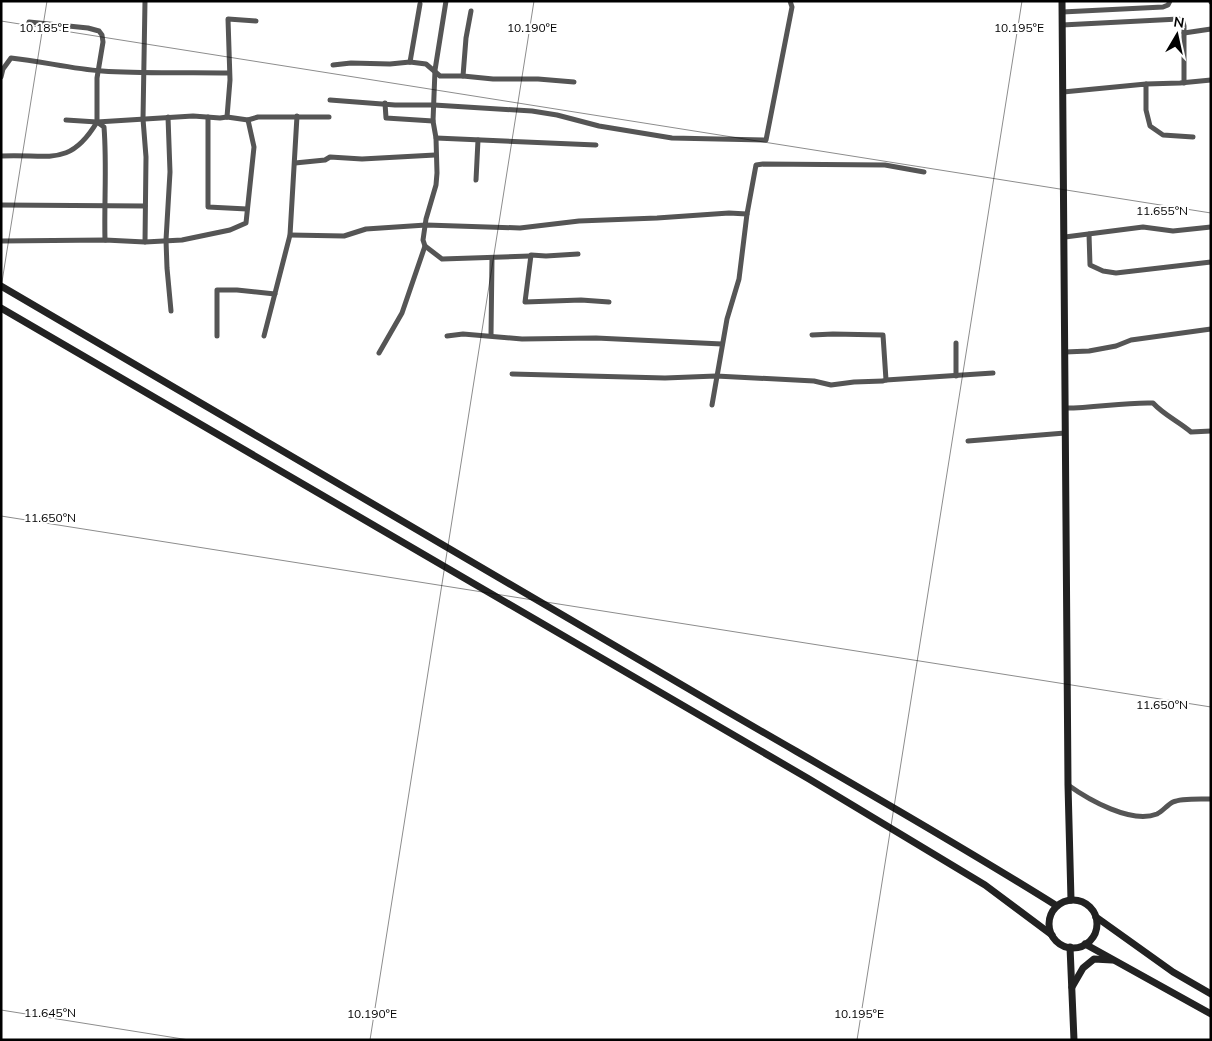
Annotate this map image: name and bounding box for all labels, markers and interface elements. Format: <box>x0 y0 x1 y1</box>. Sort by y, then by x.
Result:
north arrow <box>1152 10 1202 60</box>
text: N <box>1172 12 1186 32</box>
text: 10.185°E <box>19 20 69 35</box>
text: 10.190°E <box>507 20 557 35</box>
text: 10.195°E <box>994 20 1044 35</box>
text: 11.655°N <box>1136 203 1188 218</box>
text: 11.650°N <box>24 510 76 525</box>
text: 11.650°N <box>1136 697 1188 712</box>
text: 11.645°N <box>24 1005 76 1020</box>
text: 10.190°E <box>347 1006 397 1021</box>
text: 10.195°E <box>834 1006 884 1021</box>

